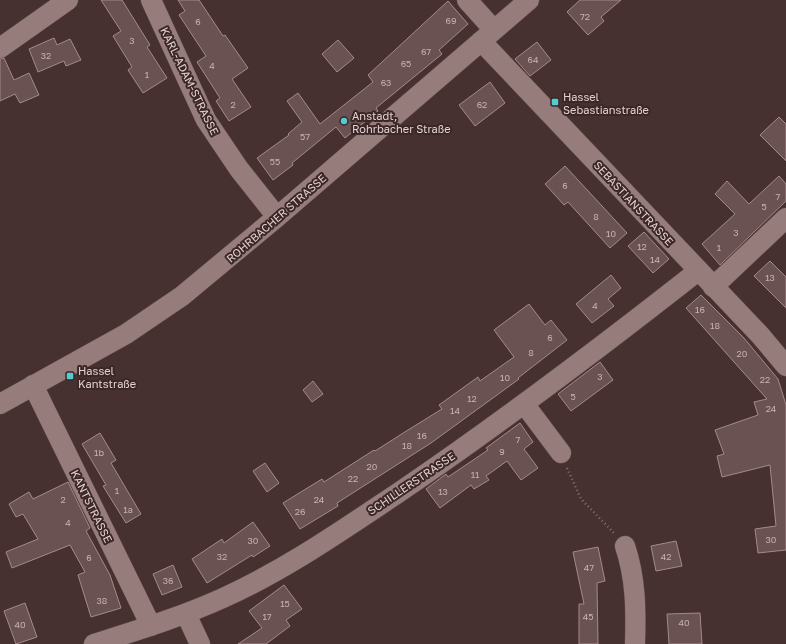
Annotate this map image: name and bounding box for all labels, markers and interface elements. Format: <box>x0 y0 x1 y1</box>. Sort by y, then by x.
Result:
house number: 72 <box>580 11 590 22</box>
house number: 69 <box>446 15 456 26</box>
house number: 6 <box>195 16 201 27</box>
street label: KARL-ADAM-STRASSE <box>158 25 222 137</box>
house number: 3 <box>129 35 135 46</box>
house number: 67 <box>421 46 431 57</box>
house number: 32 <box>41 50 51 61</box>
house number: 64 <box>528 54 539 65</box>
house number: 65 <box>401 58 411 69</box>
house number: 4 <box>209 60 215 71</box>
house number: 1 <box>145 69 150 80</box>
house number: 63 <box>381 77 391 88</box>
place label: Hassel Sebastianstraße <box>563 90 649 116</box>
marker: Hassel Sebastianstraße <box>550 97 560 107</box>
house number: 2 <box>230 99 236 110</box>
house number: 62 <box>477 99 487 110</box>
place label: Anstadt, Rohrbacher Straße <box>352 109 451 135</box>
marker: Anstadt, Rohrbacher Straße <box>339 116 349 126</box>
house number: 57 <box>300 131 310 142</box>
house number: 55 <box>270 156 280 167</box>
street label: SEBASTIANSTRASSE <box>592 158 677 248</box>
street label: ROHRBACHER STRASSE <box>223 171 329 265</box>
house number: 6 <box>562 180 568 191</box>
house number: 7 <box>776 191 781 202</box>
house number: 5 <box>761 201 767 212</box>
house number: 8 <box>593 211 599 222</box>
house number: 3 <box>733 227 739 238</box>
house number: 10 <box>606 228 616 239</box>
house number: 12 <box>637 241 647 252</box>
house number: 1 <box>717 242 722 253</box>
house number: 14 <box>650 254 660 265</box>
house number: 13 <box>765 272 775 283</box>
house number: 4 <box>592 300 598 311</box>
house number: 16 <box>695 304 705 315</box>
house number: 18 <box>710 320 720 331</box>
house number: 6 <box>547 332 553 343</box>
house number: 8 <box>528 347 534 358</box>
house number: 20 <box>737 348 748 359</box>
place label: Hassel Kantstraße <box>78 364 136 390</box>
marker: Hassel Kantstraße <box>65 371 75 381</box>
house number: 3 <box>597 371 603 382</box>
house number: 10 <box>500 372 510 383</box>
house number: 22 <box>760 374 770 385</box>
house number: 5 <box>570 391 576 402</box>
house number: 12 <box>467 393 477 404</box>
house number: 24 <box>766 403 777 414</box>
house number: 14 <box>450 405 460 416</box>
house number: 16 <box>417 430 427 441</box>
house number: 7 <box>516 434 521 445</box>
house number: 18 <box>402 440 412 451</box>
house number: 9 <box>499 446 505 457</box>
house number: 1b <box>94 447 104 458</box>
street label: SCHILLERSTRASSE <box>365 449 457 517</box>
house number: 20 <box>367 461 378 472</box>
street label: KANTSTRASSE <box>69 467 115 545</box>
house number: 11 <box>471 469 480 480</box>
house number: 22 <box>348 473 358 484</box>
house number: 1 <box>115 485 120 496</box>
house number: 13 <box>438 486 448 497</box>
house number: 2 <box>60 494 66 505</box>
house number: 24 <box>314 494 325 505</box>
house number: 1a <box>123 504 133 515</box>
house number: 26 <box>295 506 305 517</box>
house number: 4 <box>65 517 71 528</box>
house number: 30 <box>766 534 777 545</box>
house number: 30 <box>248 535 259 546</box>
house number: 32 <box>217 551 227 562</box>
house number: 42 <box>661 551 671 562</box>
house number: 6 <box>86 552 92 563</box>
house number: 47 <box>584 562 594 573</box>
house number: 36 <box>163 575 173 586</box>
house number: 38 <box>97 595 107 606</box>
house number: 15 <box>280 598 290 609</box>
house number: 17 <box>262 611 272 622</box>
house number: 45 <box>583 611 593 622</box>
house number: 40 <box>678 617 690 628</box>
house number: 40 <box>14 619 26 630</box>

